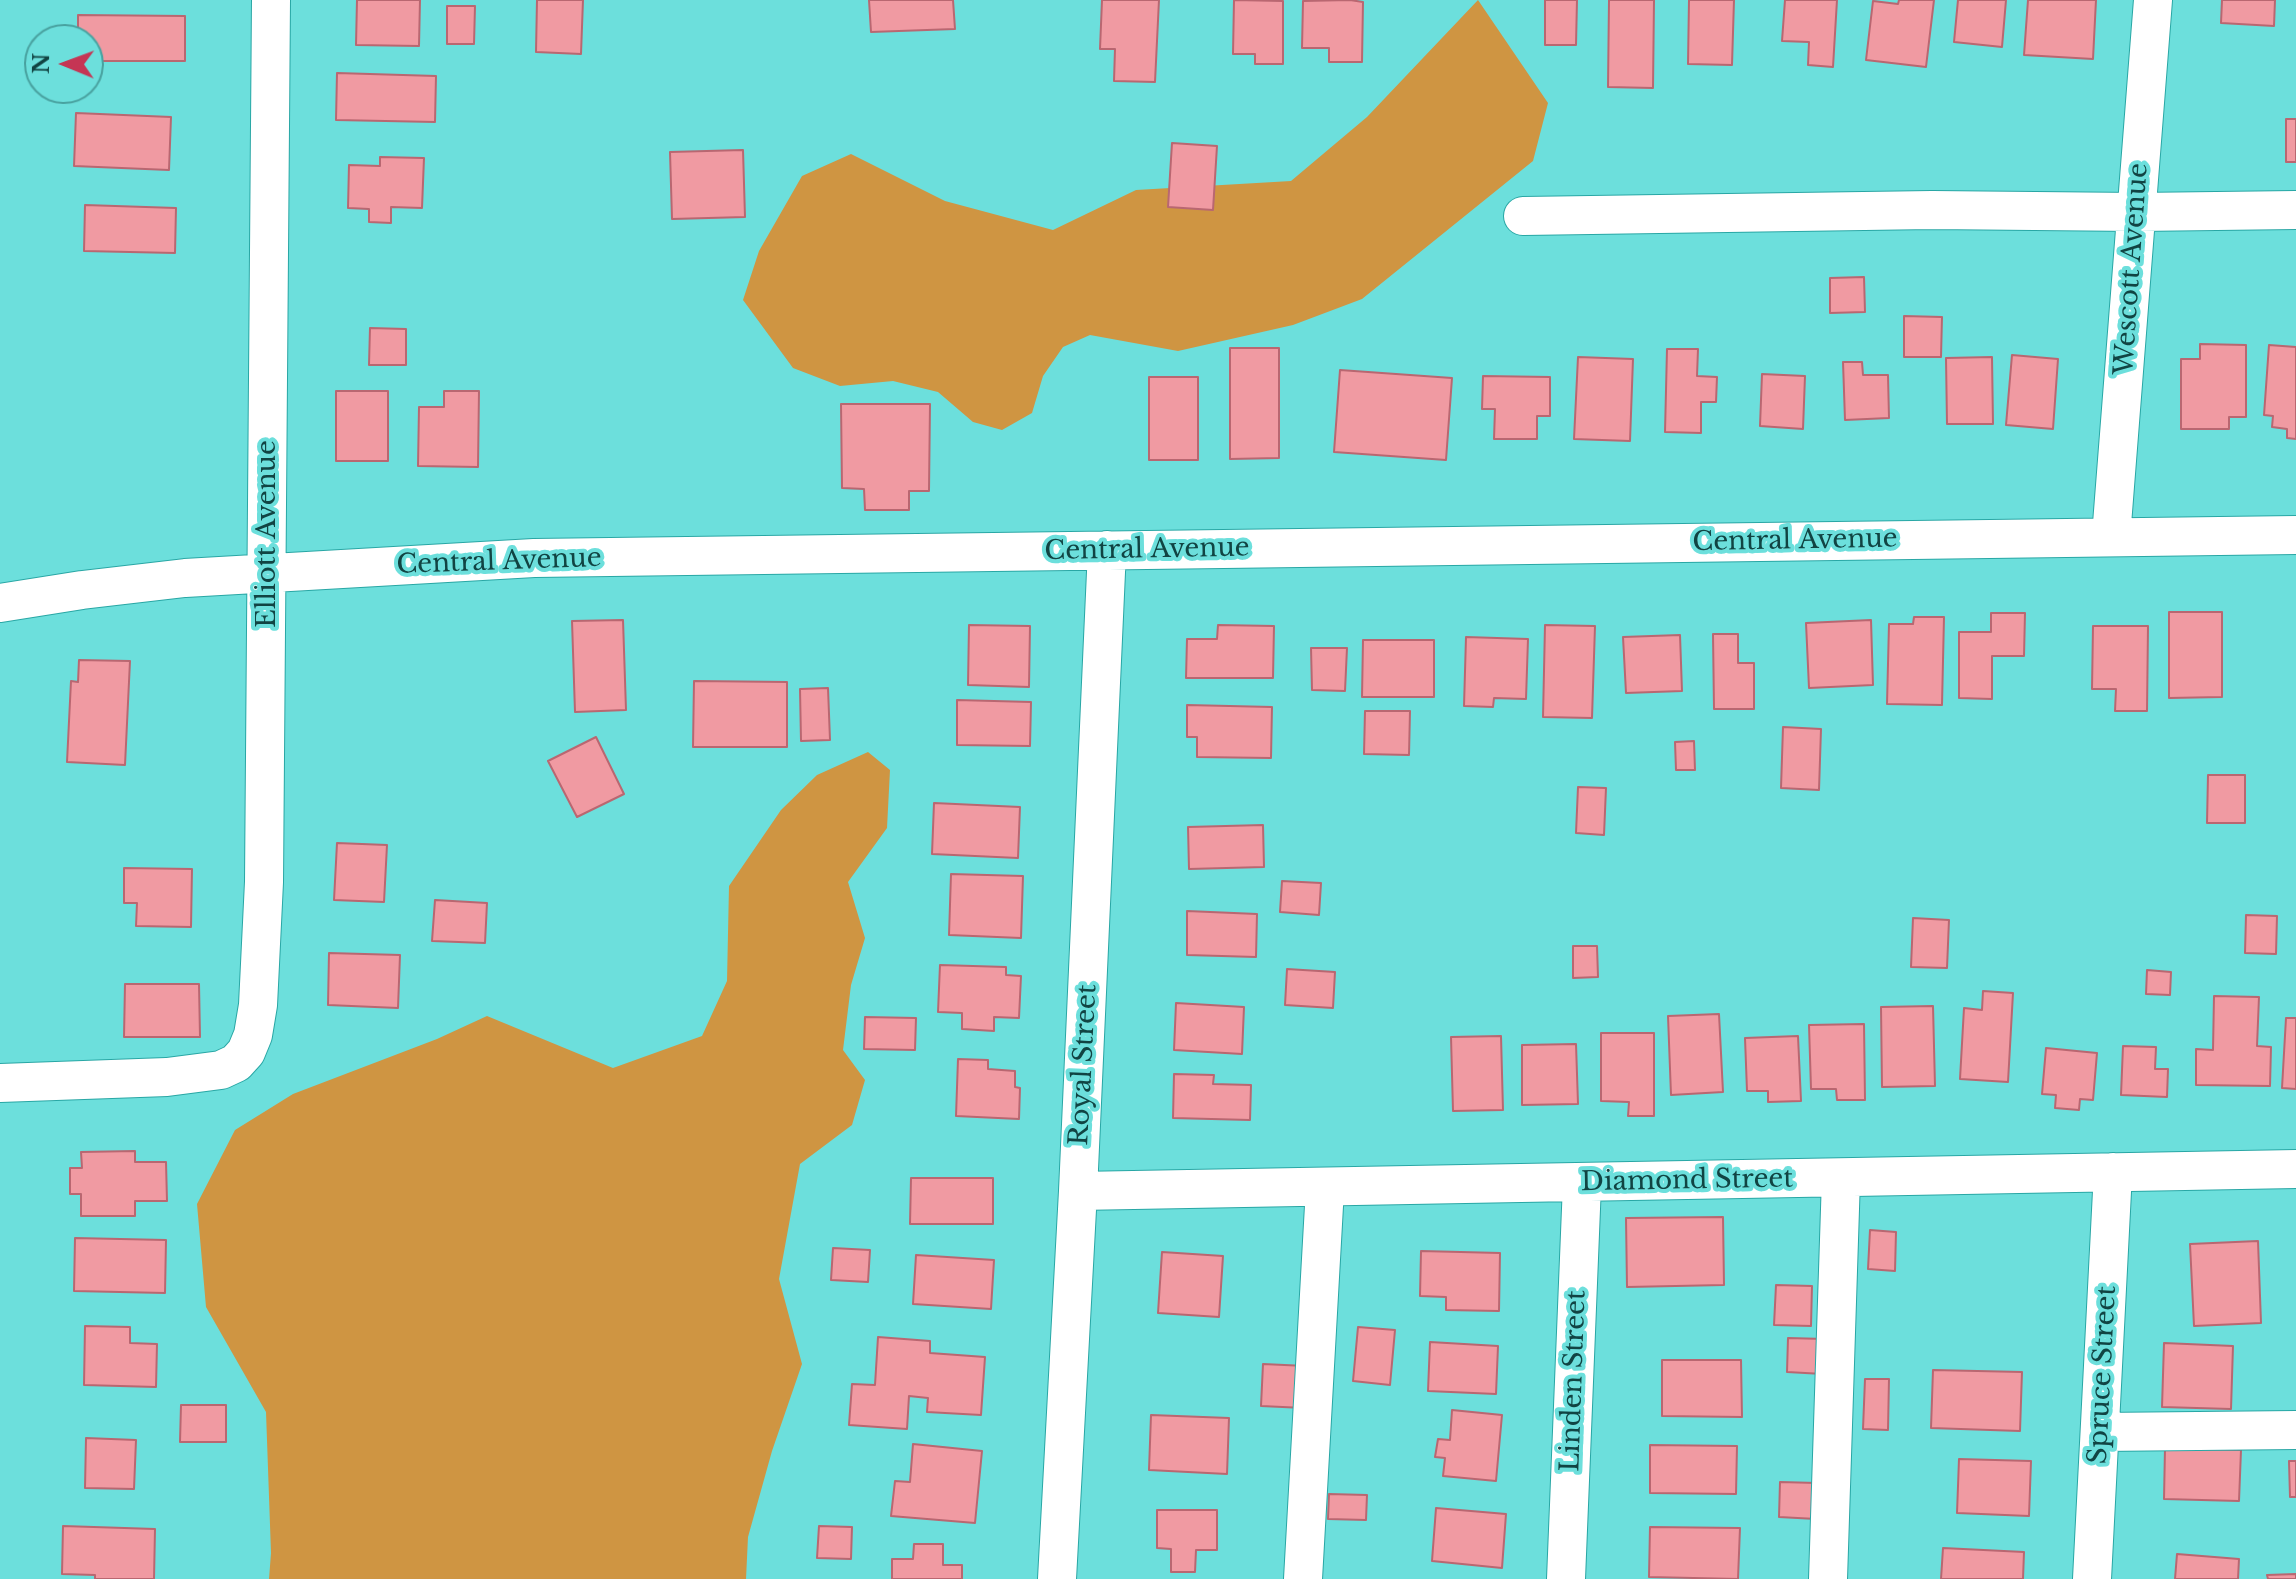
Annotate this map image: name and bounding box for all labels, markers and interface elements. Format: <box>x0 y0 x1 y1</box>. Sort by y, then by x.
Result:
north arrow <box>24 24 104 104</box>
text: N <box>28 53 55 74</box>
street label: Wescott Avenue <box>2109 162 2155 376</box>
street label: Elliott Avenue <box>252 440 284 628</box>
street label: Central Avenue <box>1692 524 1898 558</box>
street label: Central Avenue <box>1044 533 1250 567</box>
street label: Central Avenue <box>396 543 602 581</box>
street label: Royal Street <box>1064 983 1104 1147</box>
street label: Diamond Street <box>1581 1164 1793 1198</box>
street label: Spruce Street <box>2083 1285 2123 1465</box>
street label: Linden Street <box>1555 1290 1593 1472</box>

